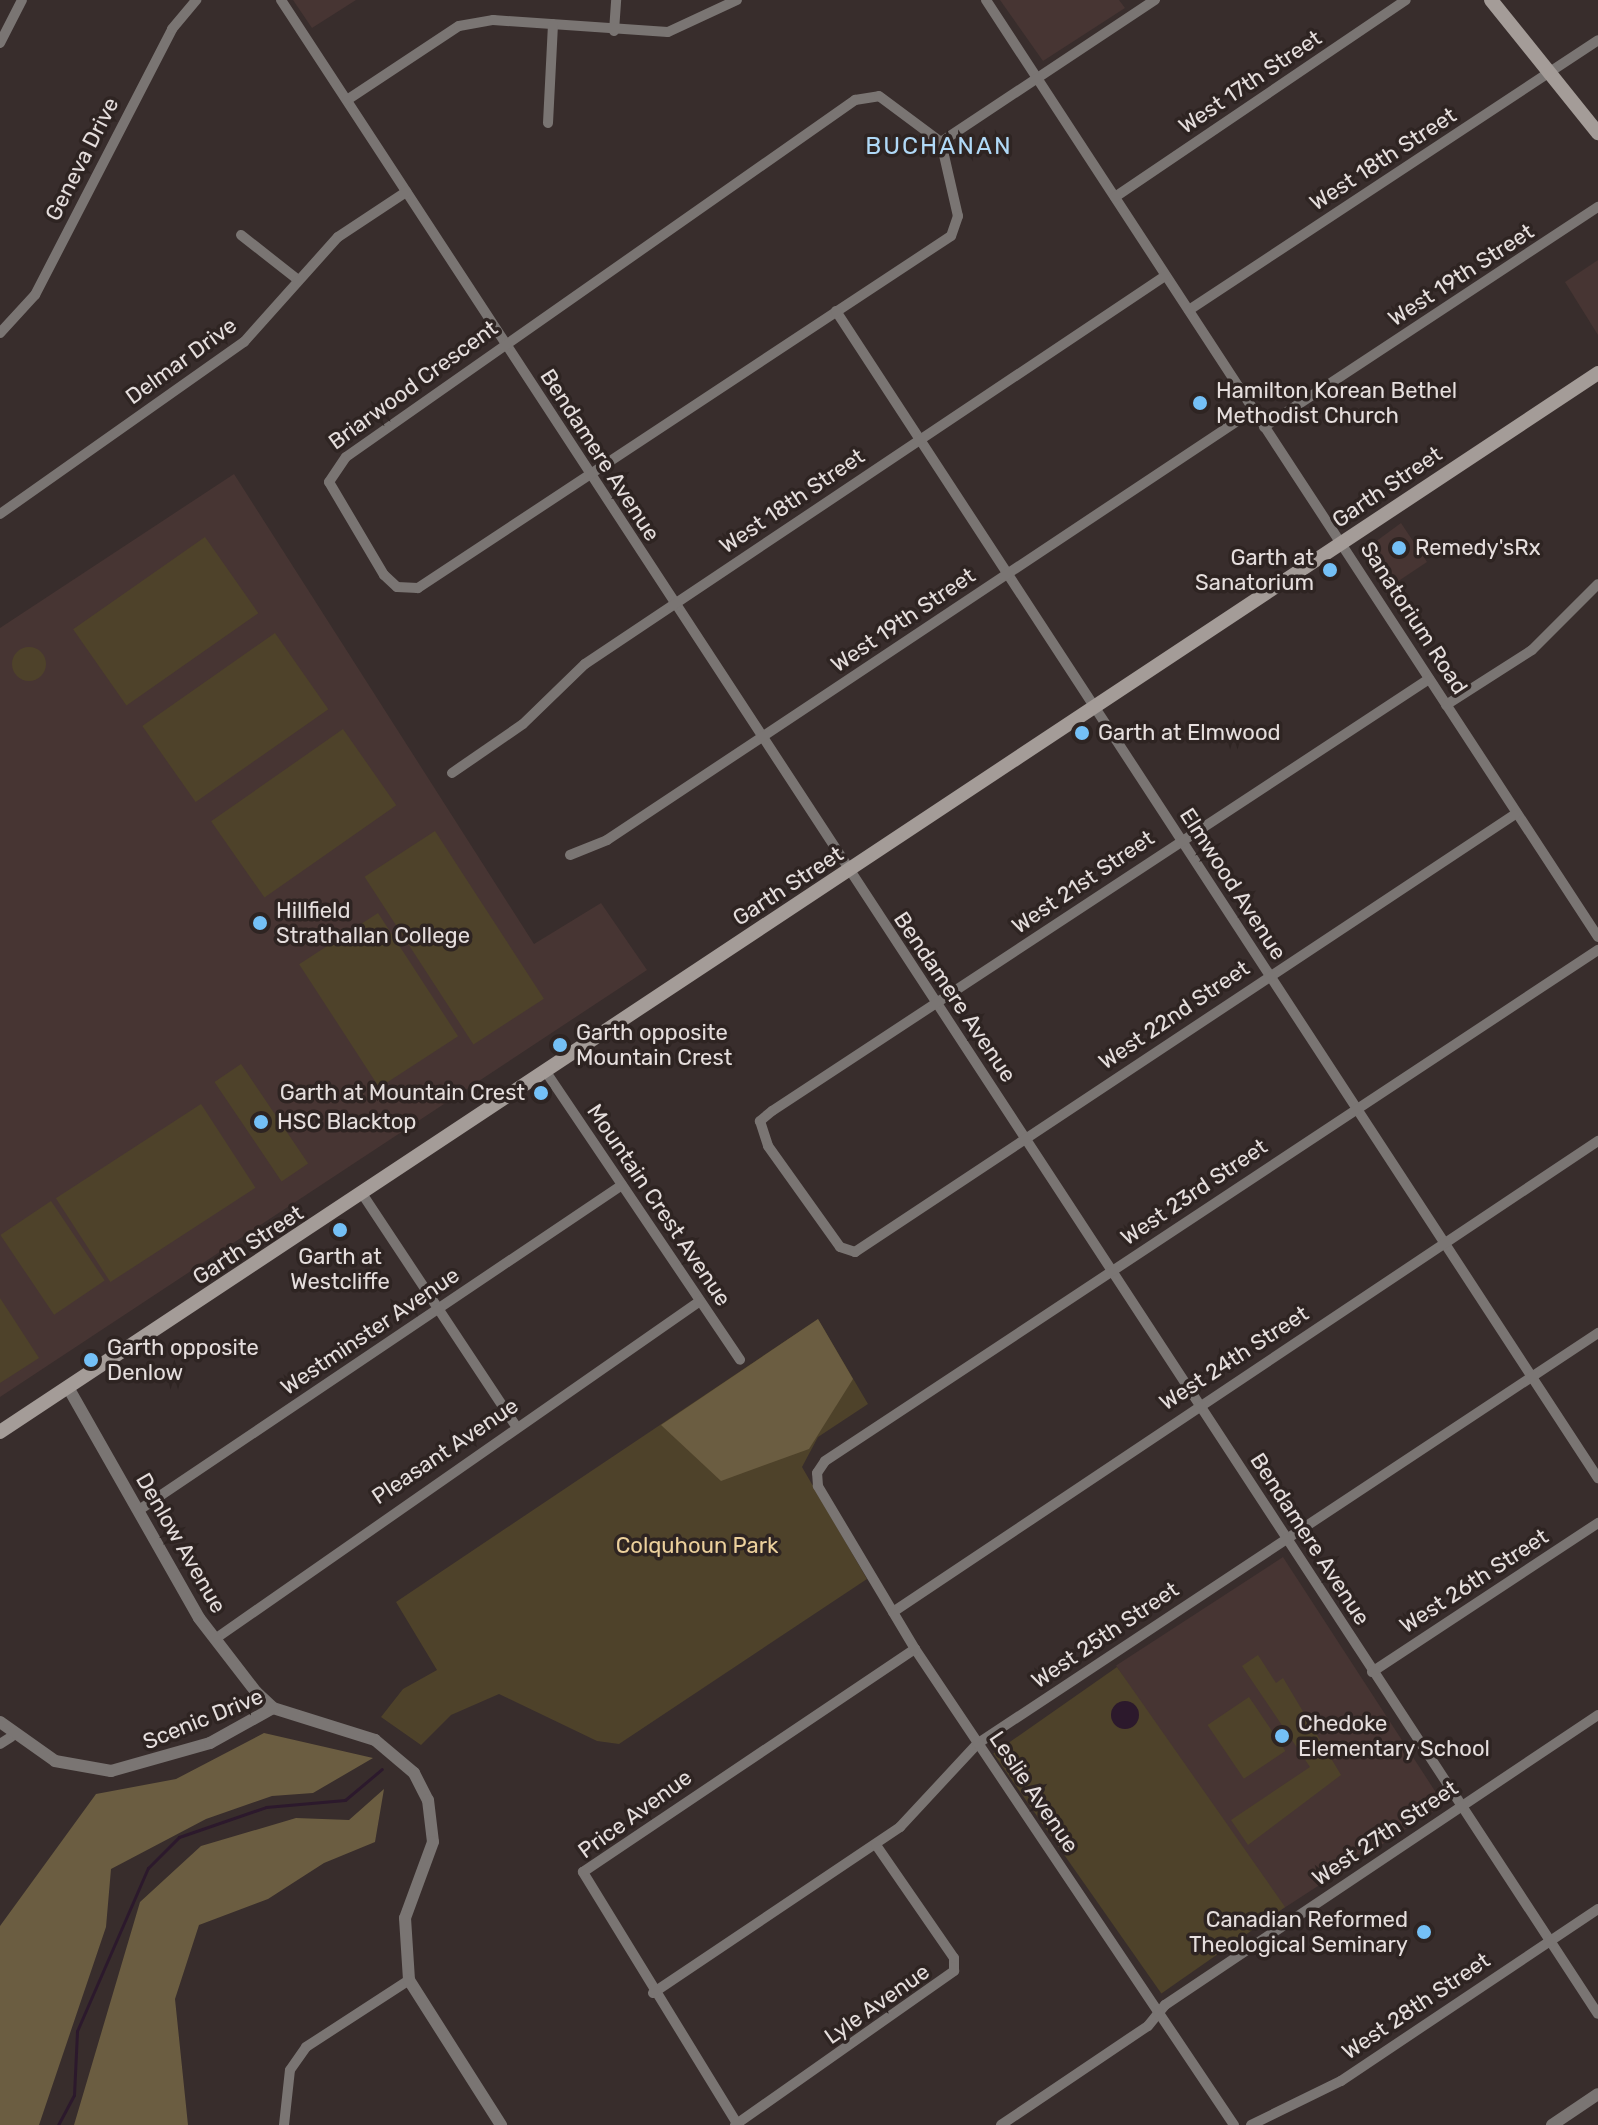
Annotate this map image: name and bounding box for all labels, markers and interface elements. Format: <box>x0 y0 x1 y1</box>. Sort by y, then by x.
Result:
street label: West 17th Street <box>1174 25 1326 139</box>
street label: Geneva Drive <box>40 93 124 225</box>
street label: West 18th Street <box>1305 102 1461 216</box>
district label: BUCHANAN <box>865 133 1013 161</box>
street label: West 19th Street <box>1383 218 1539 332</box>
street label: Delmar Drive <box>120 312 242 410</box>
street label: Briarwood Crescent <box>323 315 503 455</box>
street label: Bendamere Avenue <box>534 364 666 546</box>
place label: Hamilton Korean Bethel Methodist Church <box>1216 377 1457 428</box>
marker: Hamilton Korean Bethel Methodist Church <box>1191 394 1209 412</box>
street label: Garth Street <box>1327 441 1447 533</box>
street label: West 18th Street <box>715 443 869 559</box>
place label: Remedy'sRx <box>1415 535 1541 561</box>
street label: Sanatorium Road <box>1355 537 1473 699</box>
marker: Remedy'sRx <box>1390 539 1408 557</box>
place label: Garth at Sanatorium <box>1195 544 1314 596</box>
marker: Garth at Sanatorium <box>1321 561 1339 579</box>
street label: West 19th Street <box>826 562 980 678</box>
place label: Garth at Elmwood <box>1098 720 1281 746</box>
marker: Garth at Elmwood <box>1073 724 1091 742</box>
street label: Elmwood Avenue <box>1174 803 1292 965</box>
street label: West 21st Street <box>1007 825 1159 939</box>
street label: Garth Street <box>728 840 848 932</box>
place label: Hillfield Strathallan College <box>276 897 470 948</box>
street label: Bendamere Avenue <box>888 907 1022 1087</box>
marker: Hillfield Strathallan College <box>251 914 269 932</box>
street label: West 22nd Street <box>1094 955 1254 1075</box>
place label: Garth opposite Mountain Crest <box>576 1019 732 1070</box>
marker: Garth opposite Mountain Crest <box>551 1036 569 1054</box>
place label: Garth at Mountain Crest <box>280 1080 525 1106</box>
marker: Garth at Mountain Crest <box>532 1084 550 1102</box>
street label: Mountain Crest Avenue <box>581 1099 737 1311</box>
place label: HSC Blacktop <box>277 1109 416 1135</box>
marker: HSC Blacktop <box>252 1113 270 1131</box>
street label: West 23rd Street <box>1116 1133 1272 1251</box>
street label: Garth Street <box>188 1199 308 1291</box>
marker: Garth at Westcliffe <box>331 1221 349 1239</box>
place label: Garth at Westcliffe <box>290 1243 390 1294</box>
street label: Westminster Avenue <box>275 1261 465 1401</box>
street label: West 24th Street <box>1155 1300 1313 1416</box>
place label: Garth opposite Denlow <box>107 1334 259 1386</box>
marker: Garth opposite Denlow <box>82 1351 100 1369</box>
street label: Pleasant Avenue <box>367 1392 523 1510</box>
street label: Bendamere Avenue <box>1244 1448 1376 1630</box>
street label: Denlow Avenue <box>130 1468 232 1618</box>
street label: West 26th Street <box>1395 1523 1553 1639</box>
park label: Colquhoun Park <box>616 1533 778 1559</box>
street label: West 25th Street <box>1026 1576 1184 1694</box>
street label: Scenic Drive <box>139 1683 267 1755</box>
place label: Chedoke Elementary School <box>1298 1710 1491 1762</box>
street label: Leslie Avenue <box>984 1726 1084 1858</box>
marker: Chedoke Elementary School <box>1273 1727 1291 1745</box>
street label: Price Avenue <box>573 1764 697 1864</box>
street label: West 27th Street <box>1307 1775 1463 1891</box>
place label: Canadian Reformed Theological Seminary <box>1189 1906 1408 1958</box>
marker: Canadian Reformed Theological Seminary <box>1415 1923 1433 1941</box>
street label: West 28th Street <box>1337 1947 1495 2065</box>
street label: Lyle Avenue <box>819 1958 935 2050</box>

